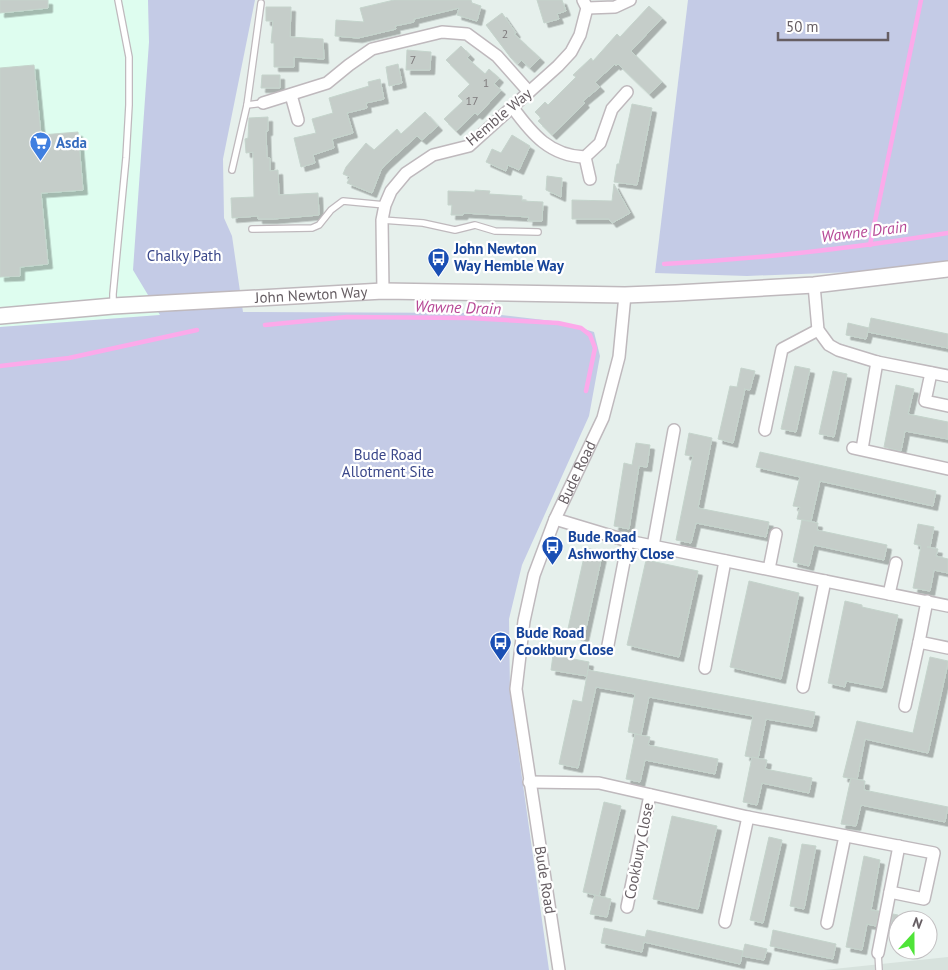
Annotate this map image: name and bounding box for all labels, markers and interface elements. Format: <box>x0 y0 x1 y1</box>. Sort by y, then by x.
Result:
scale bar <box>778 10 888 42</box>
text: 50 m <box>786 17 819 36</box>
house number: 2 <box>502 26 508 41</box>
house number: 7 <box>410 52 416 67</box>
house number: 1 <box>483 75 489 90</box>
street label: Hemble Way <box>462 84 535 150</box>
house number: 17 <box>465 93 479 108</box>
supermarket icon: Asda <box>28 131 52 162</box>
place label: Asda <box>56 133 87 152</box>
water label: Wawne Drain <box>820 216 908 246</box>
place label: John Newton Way Hemble Way <box>453 239 565 275</box>
park label: Chalky Path <box>147 246 221 265</box>
bus stop icon: John Newton Way Hemble Way <box>426 246 450 277</box>
street label: John Newton Way <box>253 282 368 307</box>
water label: Wawne Drain <box>414 295 502 319</box>
street label: Bude Road <box>553 437 600 507</box>
park label: Bude Road Allotment Site <box>342 445 434 481</box>
place label: Bude Road Ashworthy Close <box>568 527 675 563</box>
bus stop icon: Bude Road Ashworthy Close <box>540 534 564 565</box>
place label: Bude Road Cookbury Close <box>516 623 614 659</box>
bus stop icon: Bude Road Cookbury Close <box>488 630 512 661</box>
street label: Cookbury Close <box>620 801 657 901</box>
street label: Bude Road <box>531 845 560 915</box>
north arrow <box>888 910 938 960</box>
text: N <box>910 913 925 933</box>

